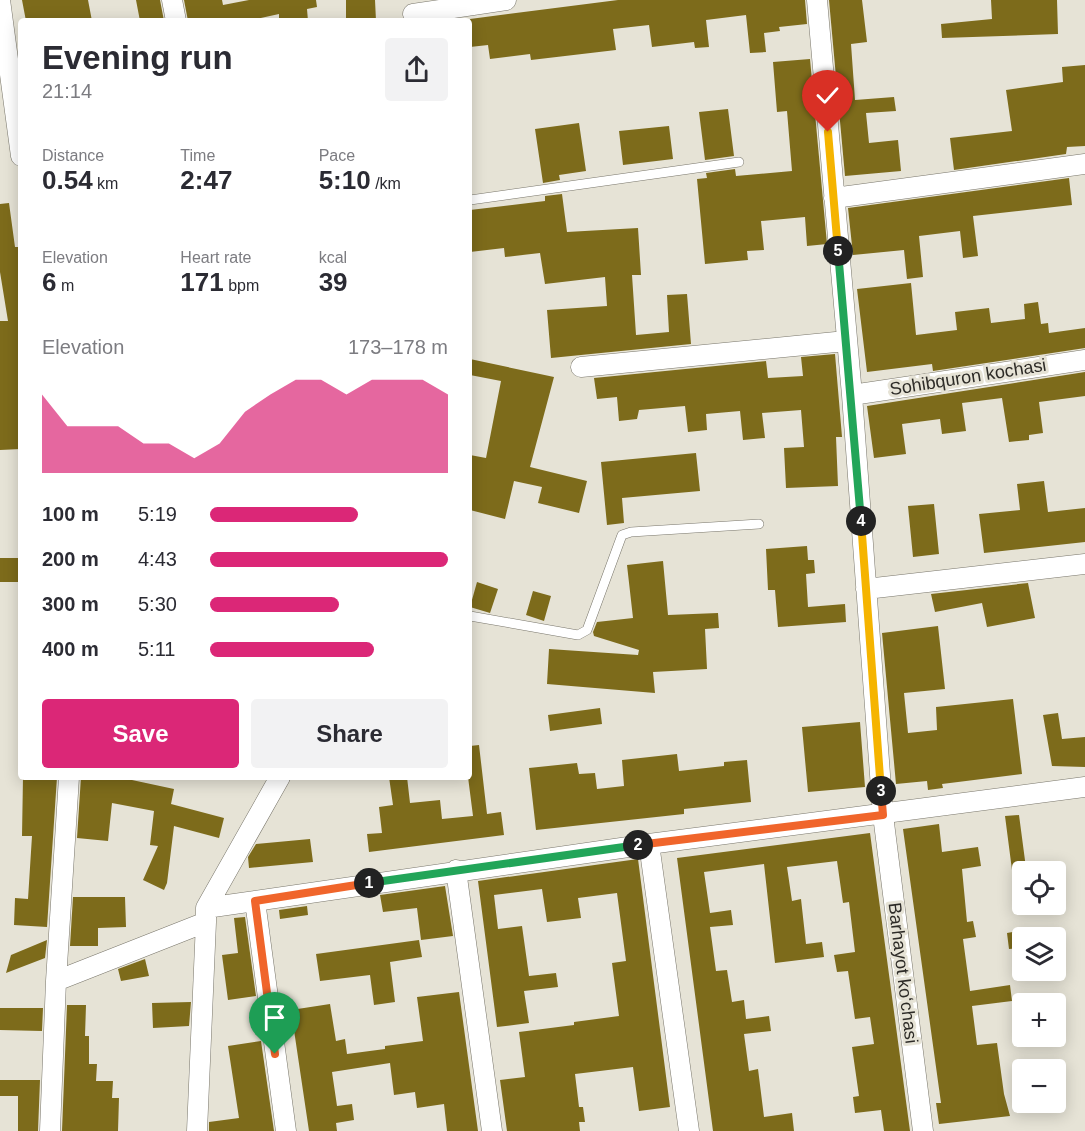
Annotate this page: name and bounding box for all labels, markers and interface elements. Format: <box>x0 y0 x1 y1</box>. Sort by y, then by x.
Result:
button: share <box>385 38 448 101</box>
text: Evening run <box>42 39 233 76</box>
pin <box>802 70 853 132</box>
icon: check <box>811 79 844 112</box>
text: 21:14 <box>42 80 92 102</box>
text: Distance <box>42 147 104 164</box>
text: Time <box>180 147 215 164</box>
text: Pace <box>319 147 355 164</box>
text: 0.54 <box>42 165 93 195</box>
text: 2:47 <box>180 165 232 195</box>
text: 5:10 <box>319 165 371 195</box>
text: km <box>93 175 118 192</box>
text: /km <box>371 175 401 192</box>
pin: 5 <box>823 236 853 266</box>
text: 5 <box>834 242 842 259</box>
text: Elevation <box>42 249 108 266</box>
text: Heart rate <box>180 249 251 266</box>
text: kcal <box>319 249 347 266</box>
text: 6 <box>42 267 56 297</box>
text: 171 <box>180 267 224 297</box>
text: 39 <box>319 267 348 297</box>
text: m <box>56 277 74 294</box>
text: bpm <box>224 277 259 294</box>
text: Elevation <box>42 336 124 358</box>
text: 173–178 m <box>348 336 448 358</box>
street label: Sohibquron kochasi <box>888 355 1048 399</box>
text: 100 m <box>42 503 99 525</box>
text: 5:19 <box>138 503 177 525</box>
pin: 4 <box>846 506 876 536</box>
text: 4 <box>857 512 865 529</box>
text: 200 m <box>42 548 99 570</box>
text: 4:43 <box>138 548 177 570</box>
text: 300 m <box>42 593 99 615</box>
text: 5:30 <box>138 593 177 615</box>
text: 400 m <box>42 638 99 660</box>
text: 5:11 <box>138 638 175 660</box>
button: Save <box>42 699 239 768</box>
button: Share <box>251 699 448 768</box>
pin: 3 <box>866 776 896 806</box>
text: 3 <box>877 782 885 799</box>
pin: 2 <box>623 830 653 860</box>
text: 2 <box>634 836 642 853</box>
map controls <box>1012 861 1066 1113</box>
button: locate <box>1012 861 1066 915</box>
pin: 1 <box>354 868 384 898</box>
text: 1 <box>365 874 373 891</box>
street label: Barhayot koʻchasi <box>884 901 922 1045</box>
button: layers <box>1012 927 1066 981</box>
pin <box>249 992 300 1054</box>
button: + <box>1012 993 1066 1047</box>
icon: arrive <box>258 1001 291 1034</box>
button: − <box>1012 1059 1066 1113</box>

